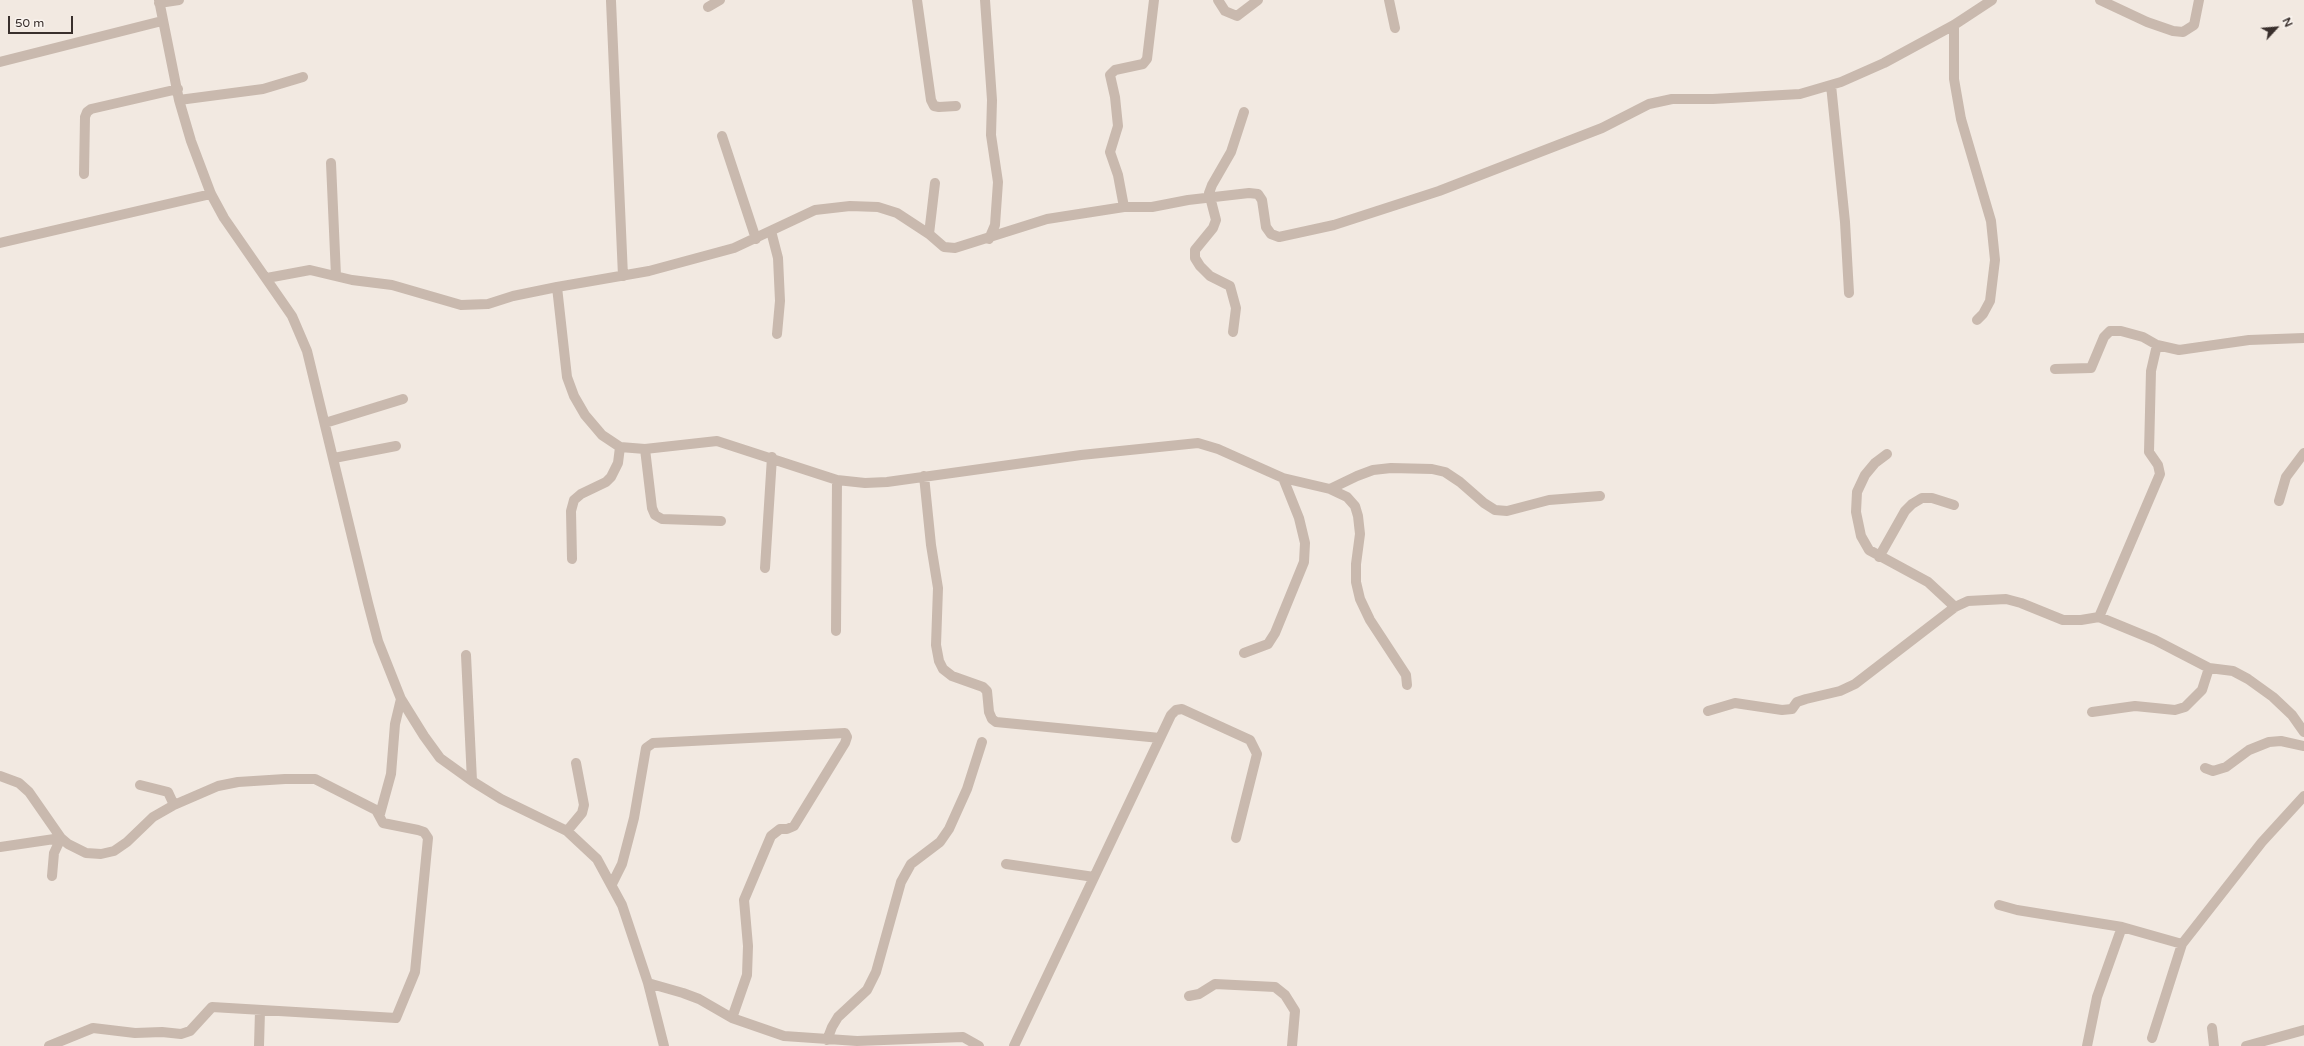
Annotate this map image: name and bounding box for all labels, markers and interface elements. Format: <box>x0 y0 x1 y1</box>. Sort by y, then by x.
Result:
scale bar <box>10 8 75 34</box>
north arrow <box>2256 8 2296 48</box>
text: 50 m <box>15 16 44 30</box>
text: N <box>2279 16 2295 29</box>

